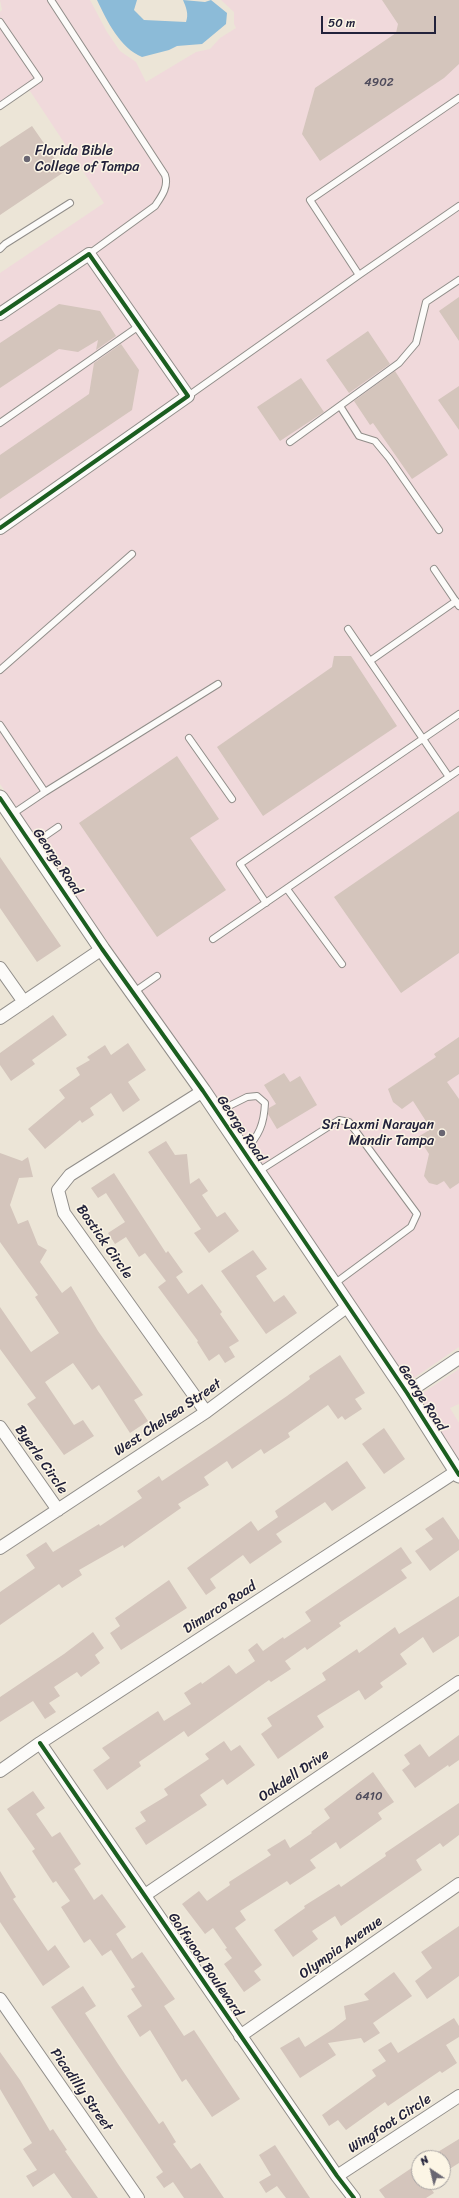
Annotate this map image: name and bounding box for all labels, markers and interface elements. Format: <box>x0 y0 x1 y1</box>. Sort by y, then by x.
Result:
scale bar <box>323 8 438 34</box>
text: 50 m <box>328 12 355 34</box>
house number: 4902 <box>364 76 394 90</box>
place label: Florida Bible College of Tampa <box>35 143 139 176</box>
marker: Florida Bible College of Tampa <box>22 154 32 164</box>
street label: George Road <box>29 826 85 898</box>
street label: George Road <box>213 1093 269 1165</box>
place label: Sri Laxmi Narayan Mandir Tampa <box>322 1117 434 1150</box>
marker: Sri Laxmi Narayan Mandir Tampa <box>437 1128 447 1138</box>
street label: Bostick Circle <box>72 1202 136 1282</box>
street label: George Road <box>394 1361 450 1435</box>
street label: West Chelsea Street <box>111 1376 225 1460</box>
street label: Byerle Circle <box>11 1422 71 1498</box>
street label: Dimarco Road <box>180 1578 260 1638</box>
street label: Oakdell Drive <box>256 1746 332 1806</box>
house number: 6410 <box>355 1790 383 1804</box>
street label: Golfwood Boulevard <box>164 1910 246 2020</box>
street label: Olympia Avenue <box>296 1913 386 1983</box>
street label: Picadilly Street <box>46 2045 116 2135</box>
street label: Wingfoot Circle <box>345 2091 435 2157</box>
north arrow <box>411 2150 451 2190</box>
text: N <box>416 2151 433 2171</box>

